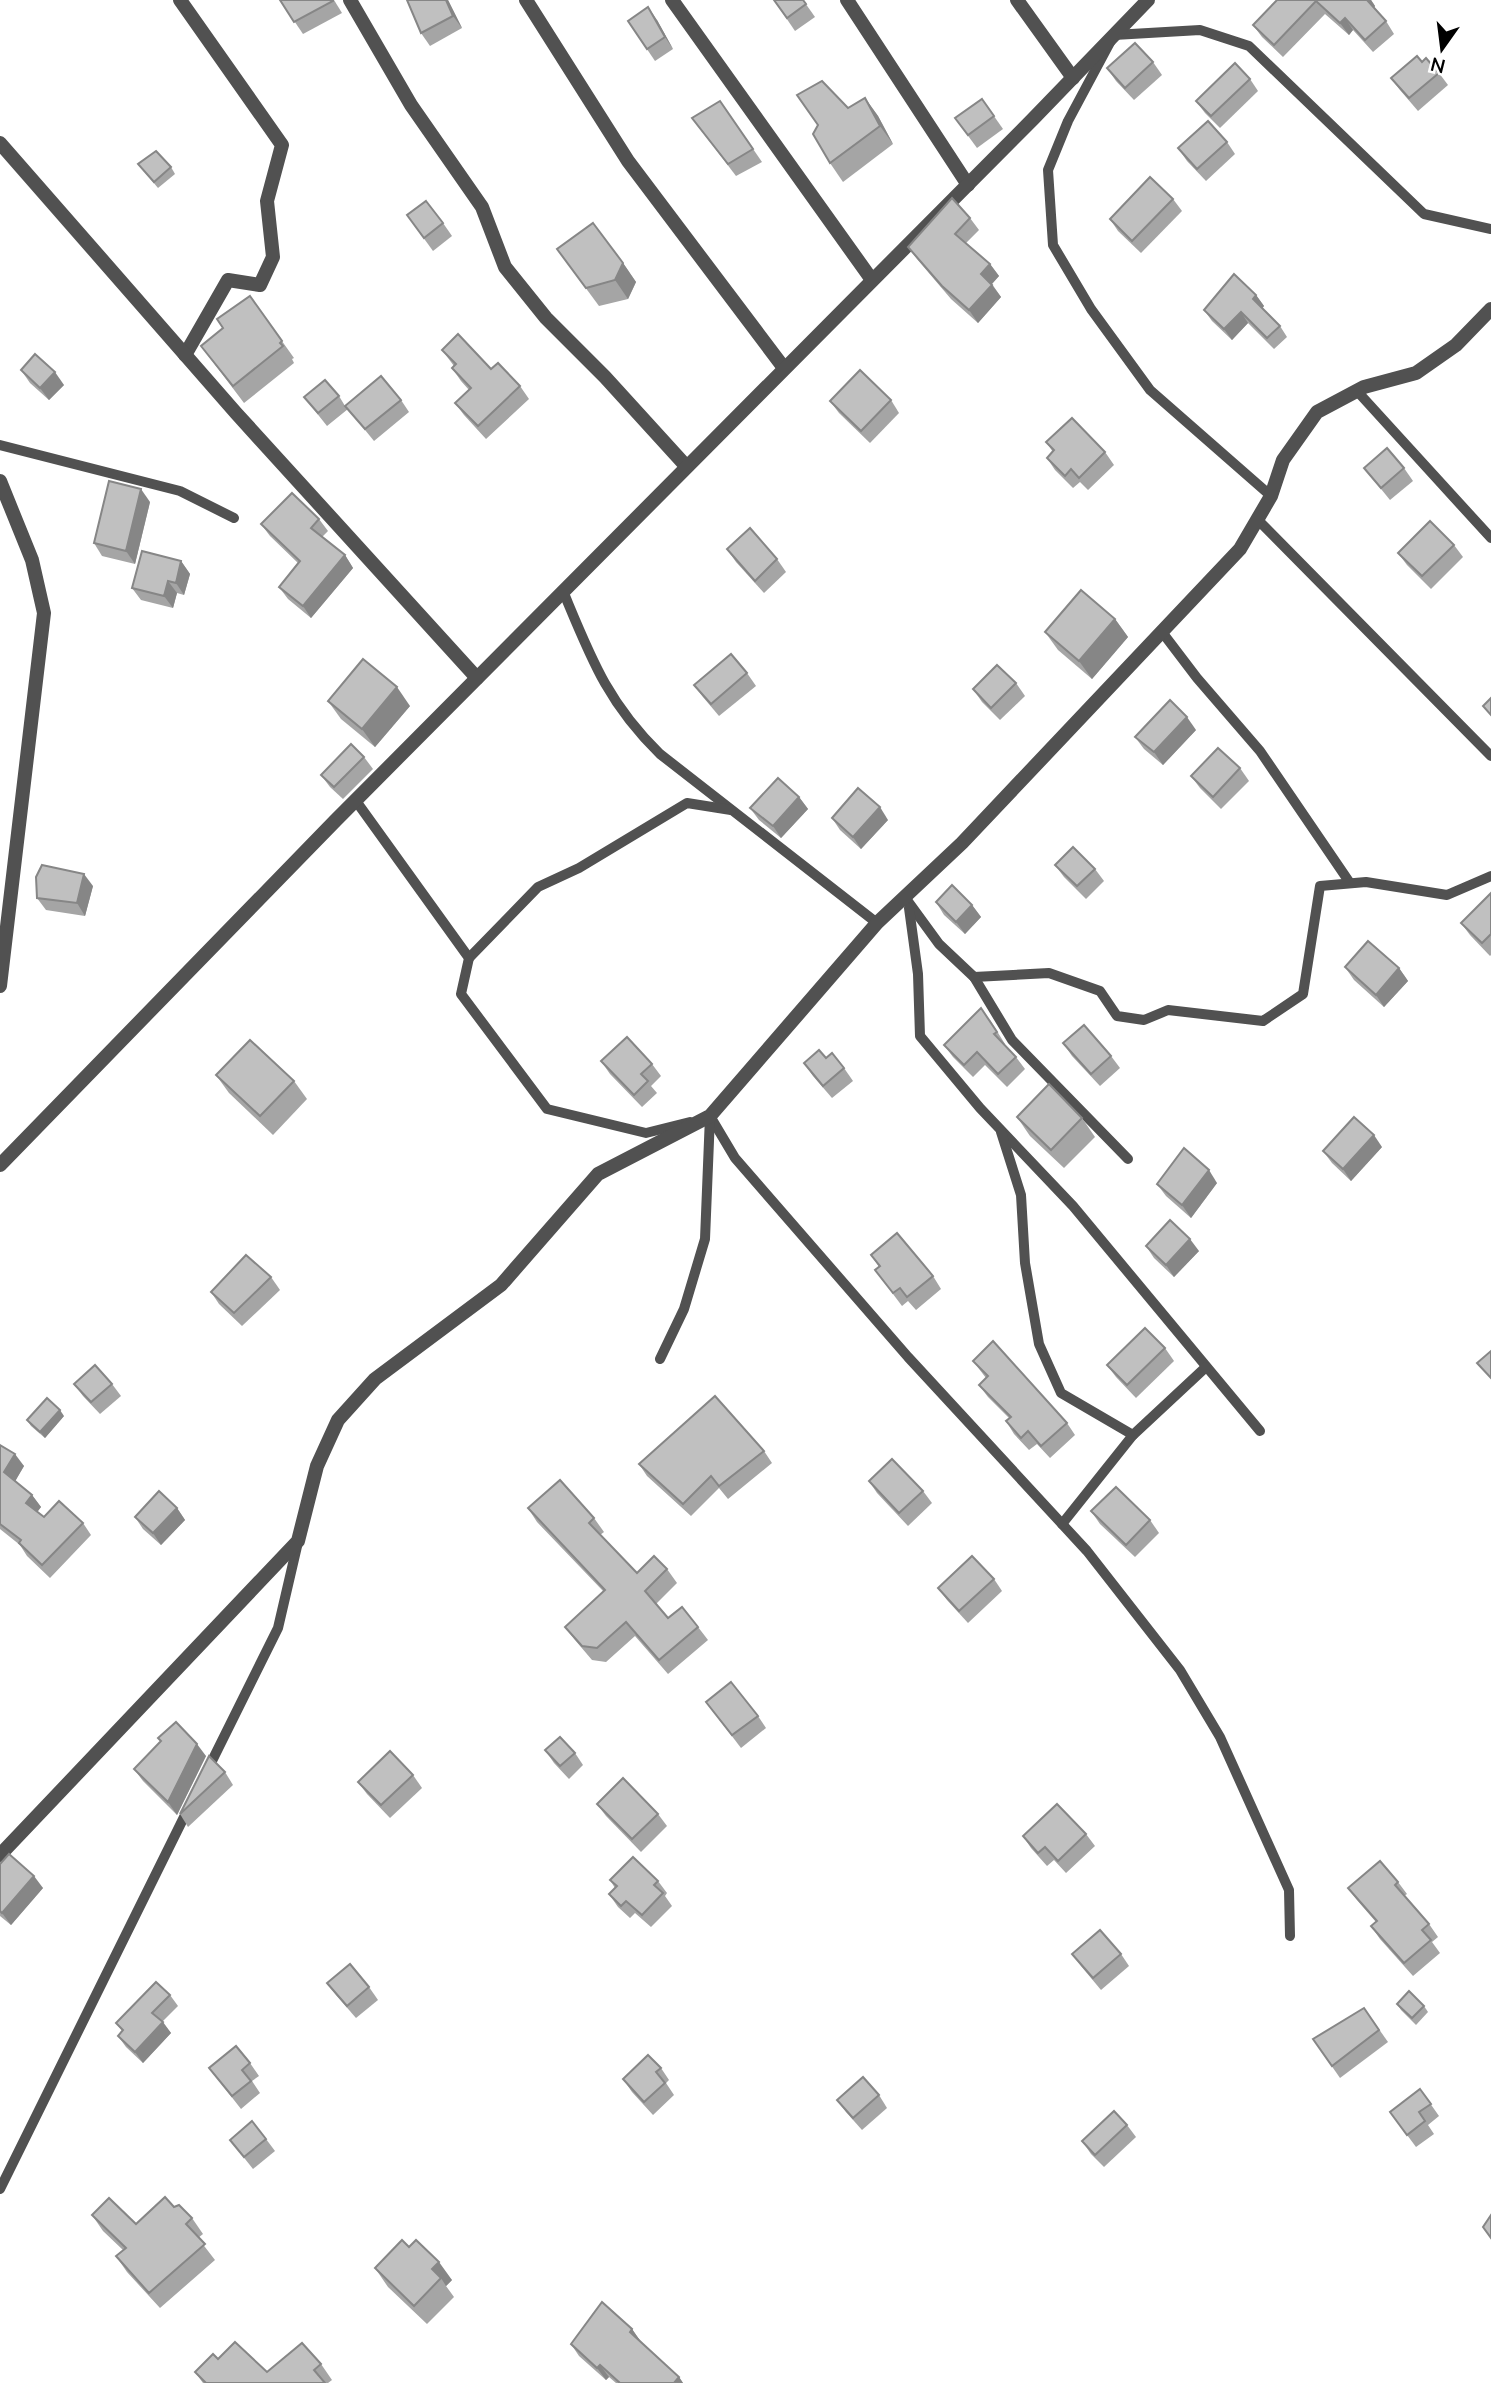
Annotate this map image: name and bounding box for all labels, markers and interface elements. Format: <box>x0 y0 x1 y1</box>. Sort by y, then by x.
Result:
north arrow <box>1407 14 1477 84</box>
text: N <box>1428 52 1448 79</box>

